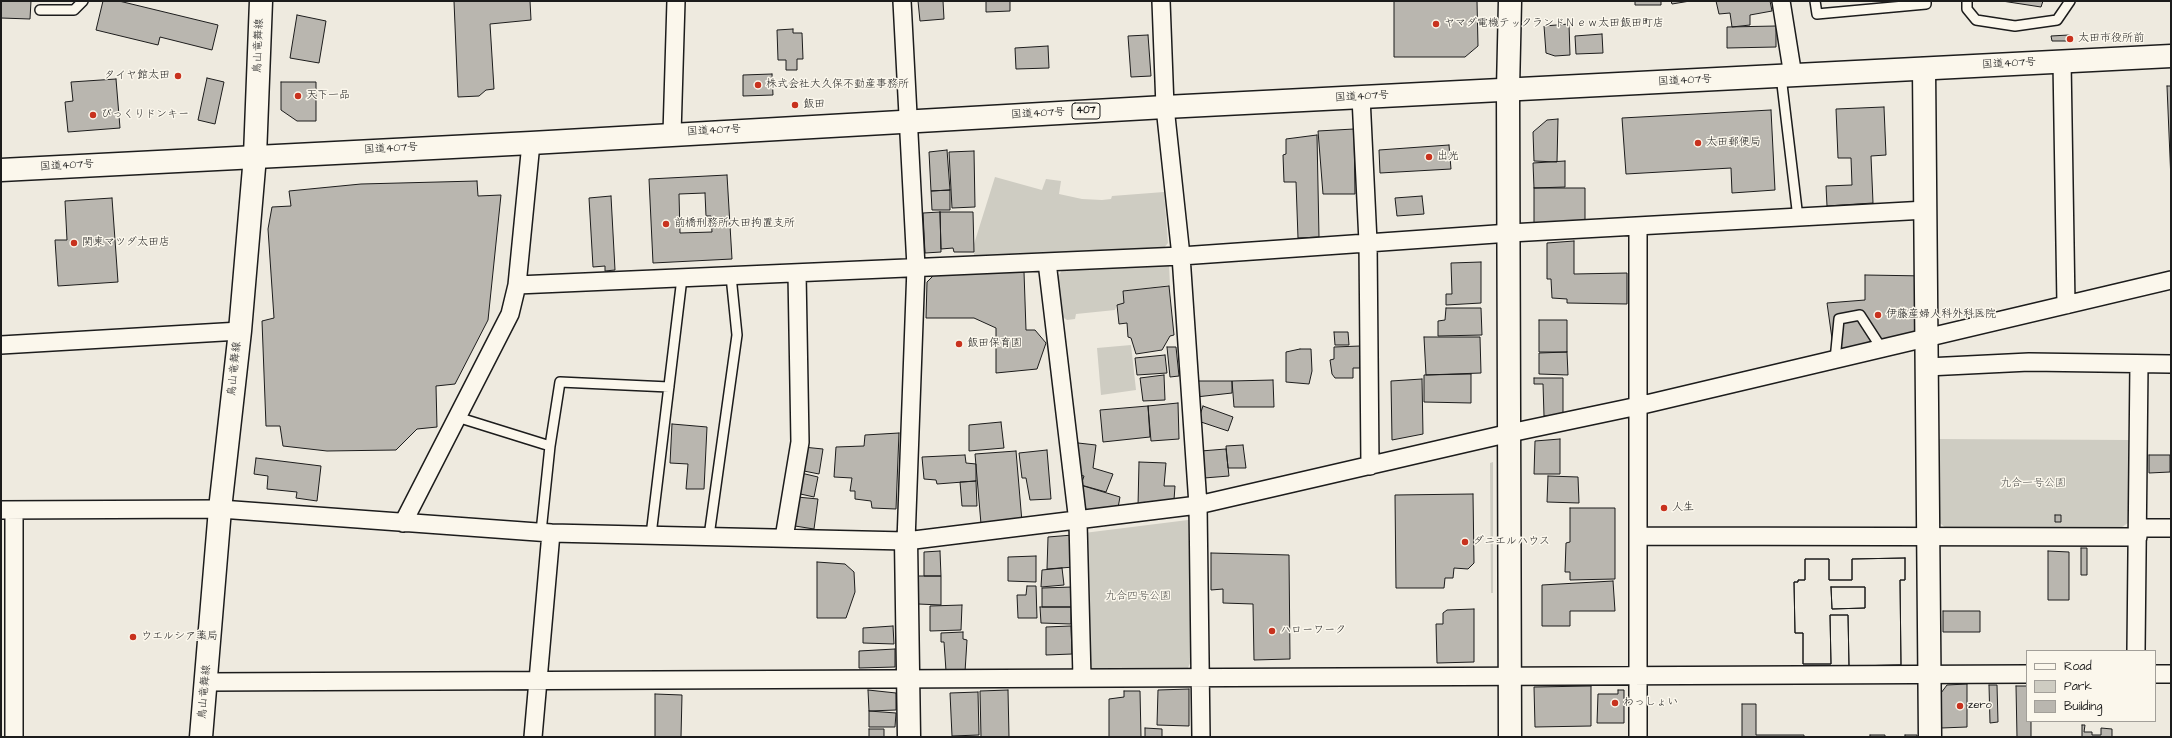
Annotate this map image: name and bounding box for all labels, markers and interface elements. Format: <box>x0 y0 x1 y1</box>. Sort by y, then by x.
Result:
place label: ヤマダ電機テックランドＮｅｗ太田飯田町店 <box>1444 17 1664 31</box>
street label: 鳥山竜舞線 <box>251 18 267 74</box>
marker: ヤマダ電機テックランドＮｅｗ太田飯田町店 <box>1431 19 1441 29</box>
place label: 太田市役所前 <box>2078 32 2144 46</box>
marker: 太田市役所前 <box>2065 34 2075 44</box>
street label: 国道407号 <box>1982 56 2036 72</box>
place label: タイヤ館太田 <box>104 69 170 83</box>
marker: タイヤ館太田 <box>173 71 183 81</box>
street label: 国道407号 <box>1658 73 1712 89</box>
place label: 株式会社大久保不動産事務所 <box>766 78 909 92</box>
marker: 株式会社大久保不動産事務所 <box>753 80 763 90</box>
place label: 天下一品 <box>306 89 350 103</box>
street label: 国道407号 <box>1335 89 1389 105</box>
marker: 天下一品 <box>293 91 303 101</box>
place label: 飯田 <box>803 98 825 112</box>
marker: 飯田 <box>790 100 800 110</box>
road number: 407 <box>1072 103 1100 119</box>
street label: 国道407号 <box>1011 106 1065 122</box>
place label: びっくりドンキー <box>101 108 189 122</box>
marker: びっくりドンキー <box>88 110 98 120</box>
street label: 国道407号 <box>687 123 741 139</box>
place label: 太田郵便局 <box>1706 136 1761 150</box>
marker: 太田郵便局 <box>1693 138 1703 148</box>
street label: 国道407号 <box>364 141 418 157</box>
place label: 出光 <box>1437 150 1459 164</box>
marker: 出光 <box>1424 152 1434 162</box>
street label: 国道407号 <box>40 158 94 174</box>
place label: 前橋刑務所大田拘置支所 <box>674 217 795 231</box>
marker: 前橋刑務所大田拘置支所 <box>661 219 671 229</box>
place label: 関東マツダ太田店 <box>82 236 170 250</box>
marker: 関東マツダ太田店 <box>69 238 79 248</box>
place label: 伊藤産婦人科外科医院 <box>1886 308 1996 322</box>
marker: 伊藤産婦人科外科医院 <box>1873 310 1883 320</box>
place label: 飯田保育園 <box>967 337 1022 351</box>
marker: 飯田保育園 <box>954 339 964 349</box>
street label: 鳥山竜舞線 <box>226 341 244 397</box>
park label: 九合一号公園 <box>2000 477 2066 491</box>
place label: 人生 <box>1672 501 1694 515</box>
marker: 人生 <box>1659 503 1669 513</box>
place label: ダニエルハウス <box>1473 535 1550 549</box>
marker: ダニエルハウス <box>1460 537 1470 547</box>
park label: 九合四号公園 <box>1105 590 1171 604</box>
place label: ハローワーク <box>1280 624 1346 638</box>
marker: ハローワーク <box>1267 626 1277 636</box>
place label: ウエルシア薬局 <box>141 630 218 644</box>
marker: ウエルシア薬局 <box>128 632 138 642</box>
legend <box>2026 650 2156 722</box>
text: Road <box>2064 658 2092 675</box>
street label: 鳥山竜舞線 <box>196 664 214 720</box>
text: Park <box>2064 678 2092 695</box>
place label: わっしょい <box>1623 696 1678 710</box>
marker: わっしょい <box>1610 698 1620 708</box>
text: Building <box>2064 698 2102 715</box>
place label: zero <box>1968 699 1992 713</box>
marker: zero <box>1955 701 1965 711</box>

